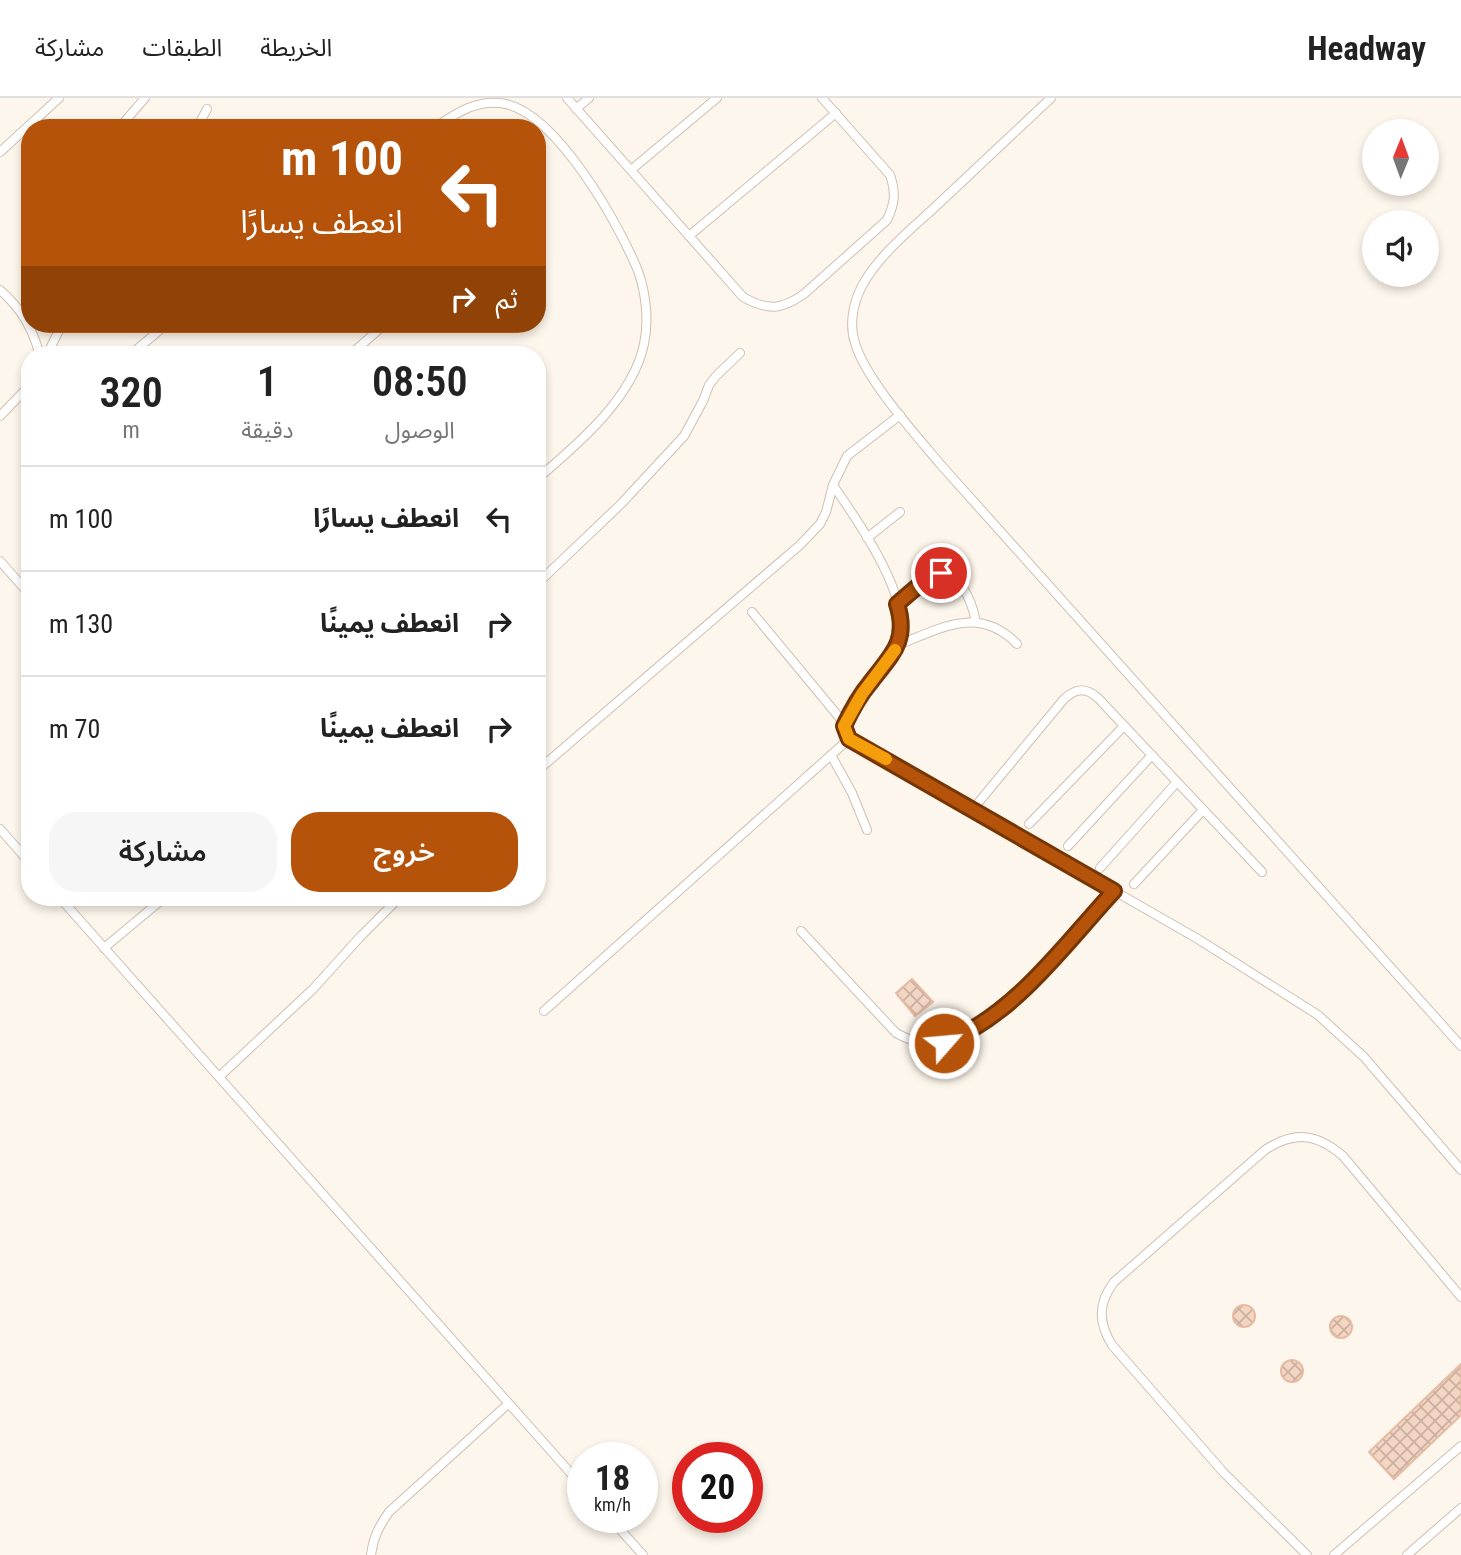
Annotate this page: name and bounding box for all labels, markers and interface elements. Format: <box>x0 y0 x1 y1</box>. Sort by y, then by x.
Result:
text: Headway <box>1307 29 1426 68</box>
text: مشاركة <box>35 34 104 62</box>
text: الطبقات <box>142 34 222 62</box>
text: الخريطة <box>260 34 332 62</box>
north arrow <box>1362 119 1438 196</box>
map controls <box>1362 119 1439 287</box>
text: 100 m <box>281 130 403 187</box>
icon: left <box>427 147 518 238</box>
text: انعطف يسارًا <box>240 203 403 241</box>
button: sound <box>1362 210 1439 287</box>
icon: right <box>444 280 482 318</box>
text: ثم <box>496 284 518 314</box>
text: 1 <box>257 357 278 406</box>
text: 08:50 <box>372 357 468 406</box>
text: 320 <box>99 368 163 417</box>
text: m <box>122 417 140 444</box>
text: دقيقة <box>241 417 294 444</box>
text: الوصول <box>385 417 455 444</box>
icon: left <box>480 500 518 538</box>
text: انعطف يسارًا <box>313 503 459 533</box>
text: 100 m <box>49 504 113 534</box>
pin <box>911 543 971 603</box>
icon: arrive <box>922 554 960 592</box>
icon: right <box>480 605 518 643</box>
text: انعطف يمينًا <box>320 608 459 638</box>
text: 130 m <box>49 609 113 639</box>
icon: right <box>480 710 518 748</box>
text: انعطف يمينًا <box>320 713 459 743</box>
text: 70 m <box>49 714 100 744</box>
button: مشاركة <box>49 812 277 892</box>
button: خروج <box>291 812 518 892</box>
position arrow <box>907 1006 981 1080</box>
speed limit sign: 20 <box>672 1442 763 1533</box>
text: 18 <box>595 1458 630 1499</box>
text: km/h <box>594 1494 631 1515</box>

